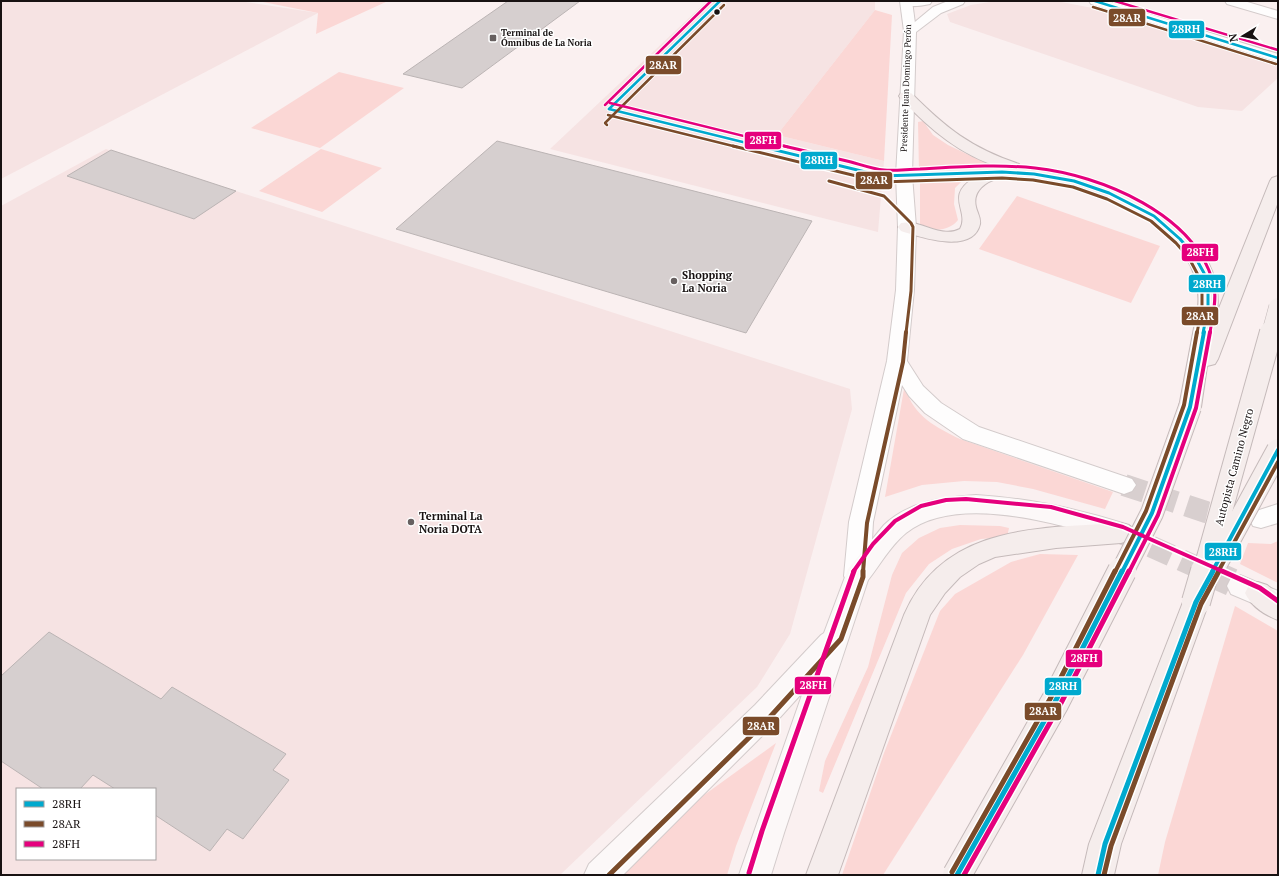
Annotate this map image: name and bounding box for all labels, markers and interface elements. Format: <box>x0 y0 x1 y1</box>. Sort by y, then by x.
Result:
unlabelled marker <box>712 7 722 17</box>
line badge: 28AR <box>1108 8 1146 27</box>
text: 28AR <box>1113 11 1141 25</box>
north arrow <box>1223 16 1263 56</box>
line badge: 28RH <box>1168 20 1205 39</box>
text: 28RH <box>1172 22 1201 36</box>
street label: Presidente Juan Domingo Perón <box>898 23 914 152</box>
place label: Terminal de Ómnibus de La Noria <box>501 27 592 49</box>
text: N <box>1225 32 1241 43</box>
marker: Terminal de Ómnibus de La Noria <box>488 33 498 43</box>
line badge: 28AR <box>645 55 682 75</box>
text: 28AR <box>649 58 677 72</box>
line badge: 28FH <box>744 131 782 150</box>
text: 28FH <box>749 133 777 147</box>
line badge: 28RH <box>800 151 838 170</box>
text: 28RH <box>805 153 834 167</box>
line badge: 28AR <box>855 171 893 190</box>
text: 28AR <box>860 173 888 187</box>
line badge: 28FH <box>1181 243 1219 262</box>
text: 28FH <box>1186 245 1214 259</box>
place label: Shopping La Noria <box>682 268 733 295</box>
line badge: 28RH <box>1188 274 1226 293</box>
marker: Shopping La Noria <box>669 276 679 286</box>
text: 28RH <box>1193 277 1222 291</box>
line badge: 28AR <box>1181 306 1219 326</box>
text: 28AR <box>1186 309 1214 323</box>
street label: Autopista Camino Negro <box>1212 407 1256 527</box>
place label: Terminal La Noria DOTA <box>419 509 483 536</box>
marker: Terminal La Noria DOTA <box>406 517 416 527</box>
line badge: 28RH <box>1204 542 1242 561</box>
text: 28RH <box>1209 545 1238 559</box>
line badge: 28FH <box>1065 649 1103 668</box>
text: 28FH <box>1070 651 1098 665</box>
line badge: 28FH <box>794 676 832 695</box>
line badge: 28RH <box>1044 677 1082 696</box>
text: 28FH <box>799 678 827 692</box>
text: 28RH <box>1049 679 1078 693</box>
line badge: 28AR <box>1024 702 1062 721</box>
text: 28AR <box>1029 704 1057 718</box>
line badge: 28AR <box>742 716 780 736</box>
text: 28AR <box>747 719 775 733</box>
legend <box>16 788 156 860</box>
text: 28RH <box>52 796 81 811</box>
text: 28AR <box>52 816 81 831</box>
text: 28FH <box>52 836 80 851</box>

